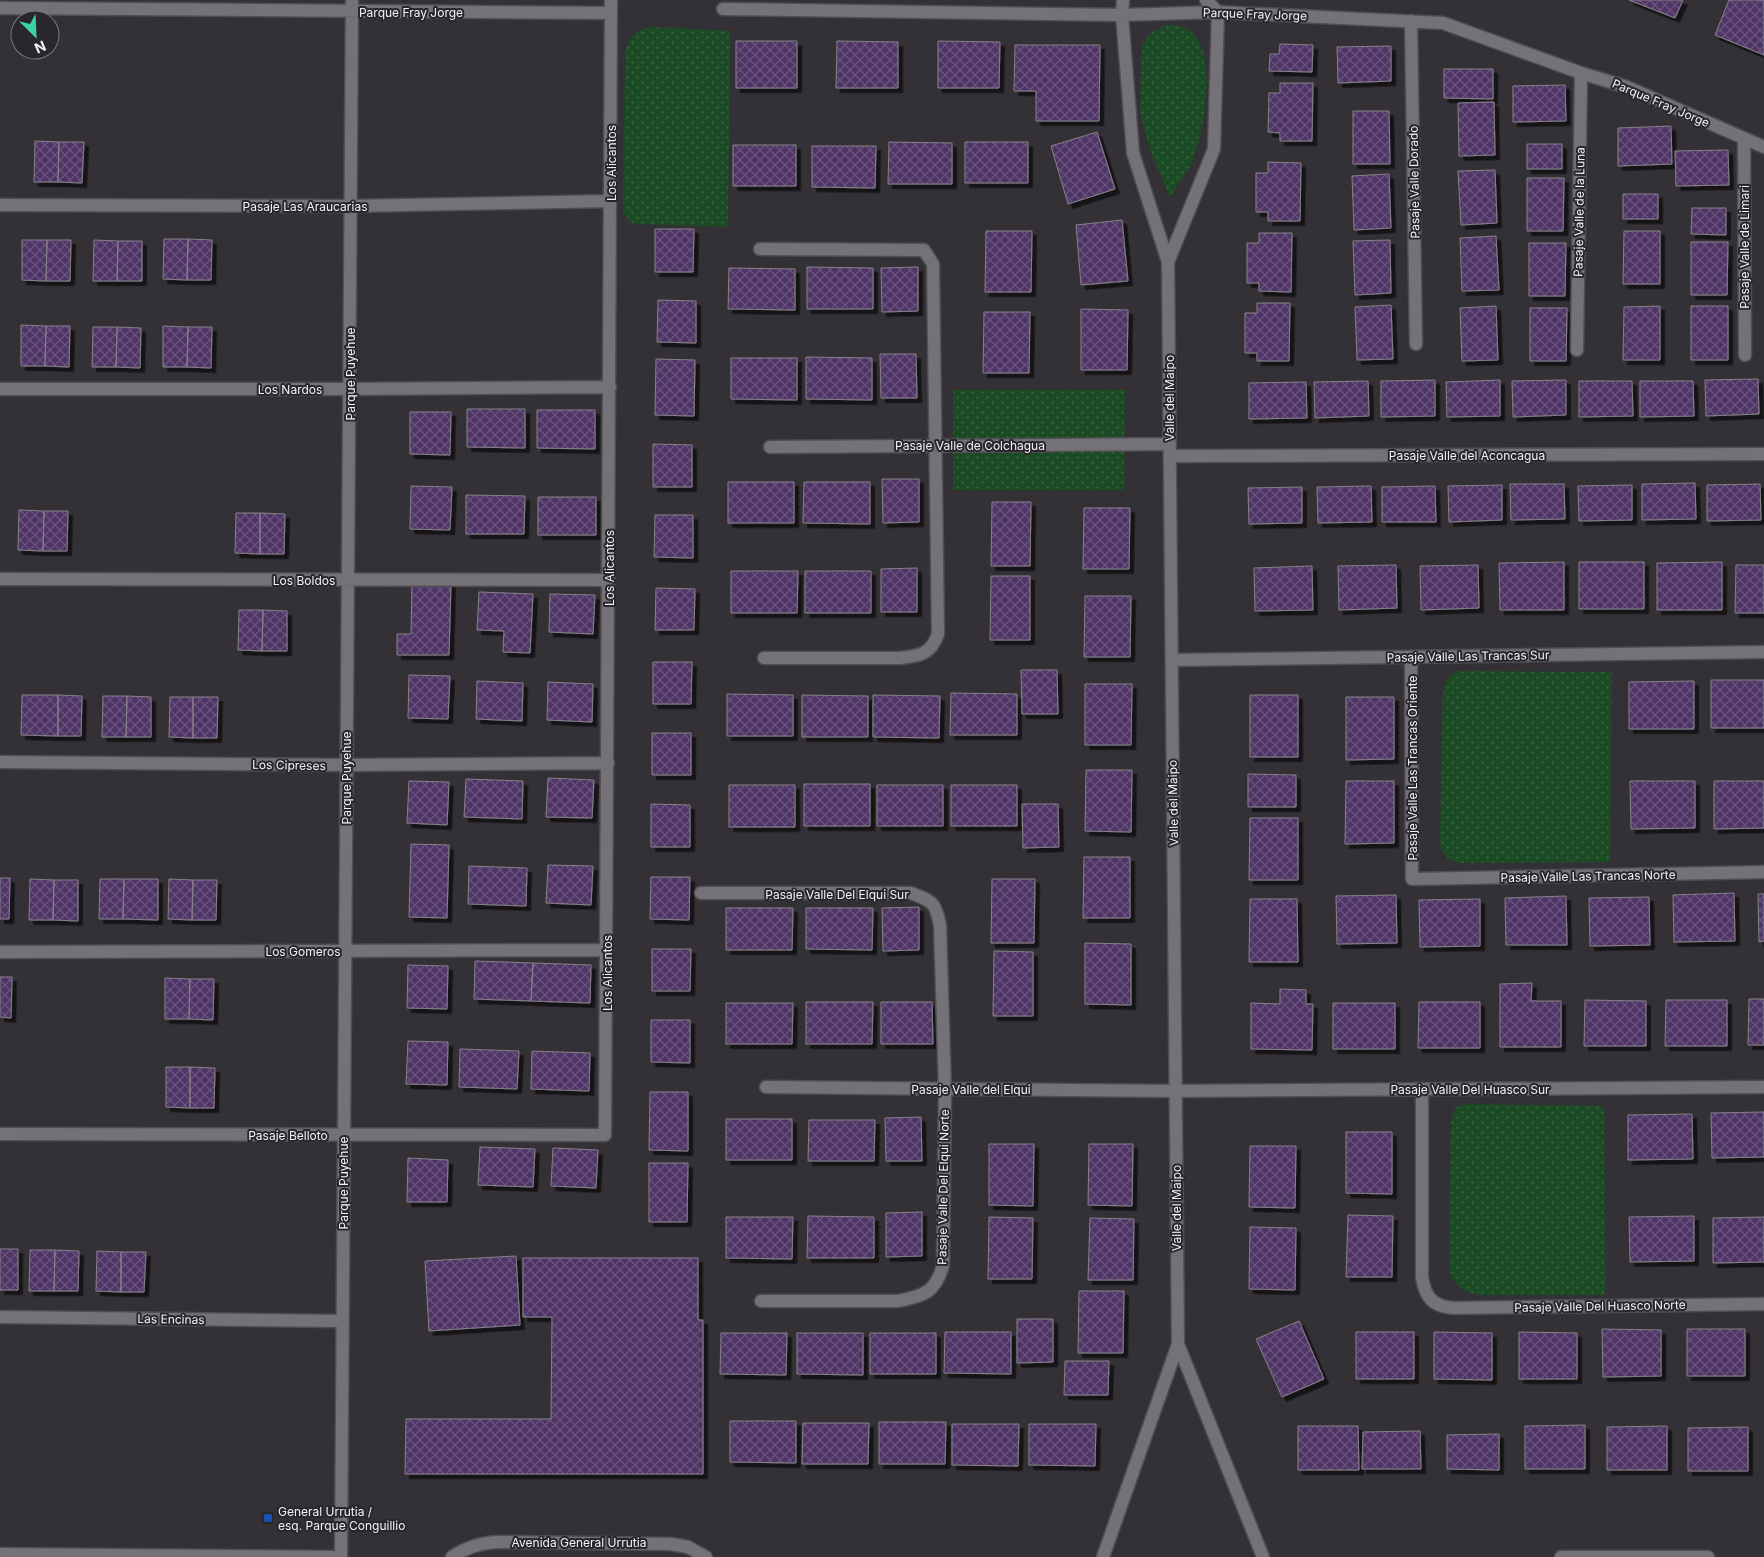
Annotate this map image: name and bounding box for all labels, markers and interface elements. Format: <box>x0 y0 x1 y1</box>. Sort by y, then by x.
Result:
street label: Parque Fray Jorge <box>359 5 463 20</box>
street label: Parque Fray Jorge <box>1203 5 1307 23</box>
north arrow <box>10 10 60 60</box>
text: N <box>32 37 49 57</box>
street label: Parque Fray Jorge <box>1610 76 1712 130</box>
street label: Los Alicantos <box>604 125 619 201</box>
street label: Pasaje Valle Dorado <box>1406 125 1422 239</box>
street label: Pasaje Valle de la Luna <box>1570 147 1588 277</box>
street label: Pasaje Valle de Limari <box>1737 185 1752 309</box>
street label: Pasaje Las Araucarias <box>242 199 368 214</box>
street label: Parque Puyehue <box>343 328 358 421</box>
street label: Valle del Maipo <box>1162 355 1177 441</box>
street label: Los Nardos <box>258 382 322 397</box>
street label: Pasaje Valle de Colchagua <box>895 438 1045 453</box>
street label: Pasaje Valle del Aconcagua <box>1389 448 1545 463</box>
street label: Los Alicantos <box>602 530 617 606</box>
street label: Los Boldos <box>273 573 335 588</box>
street label: Pasaje Valle Las Trancas Sur <box>1387 647 1550 665</box>
street label: Pasaje Valle Las Trancas Oriente <box>1405 675 1420 861</box>
street label: Parque Puyehue <box>339 732 354 825</box>
street label: Los Cipreses <box>252 757 326 773</box>
street label: Valle del Maipo <box>1165 760 1181 846</box>
street label: Pasaje Valle Las Trancas Norte <box>1500 867 1676 885</box>
street label: Pasaje Valle Del Elqui Sur <box>765 887 909 902</box>
street label: Los Alicantos <box>600 935 615 1011</box>
street label: Los Gomeros <box>265 944 341 959</box>
street label: Pasaje Valle del Elqui <box>911 1082 1031 1097</box>
street label: Pasaje Valle Del Huasco Sur <box>1390 1082 1550 1097</box>
street label: Pasaje Valle Del Elqui Norte <box>934 1109 952 1265</box>
street label: Pasaje Belloto <box>248 1128 328 1143</box>
street label: Parque Puyehue <box>336 1137 351 1230</box>
street label: Valle del Maipo <box>1169 1165 1184 1251</box>
street label: Pasaje Valle Del Huasco Norte <box>1514 1297 1686 1315</box>
street label: Las Encinas <box>137 1311 205 1327</box>
place label: General Urrutia / esq. Parque Conguillio <box>278 1504 405 1533</box>
marker: General Urrutia / esq. Parque Conguillio <box>262 1512 274 1524</box>
street label: Avenida General Urrutia <box>512 1535 646 1550</box>

